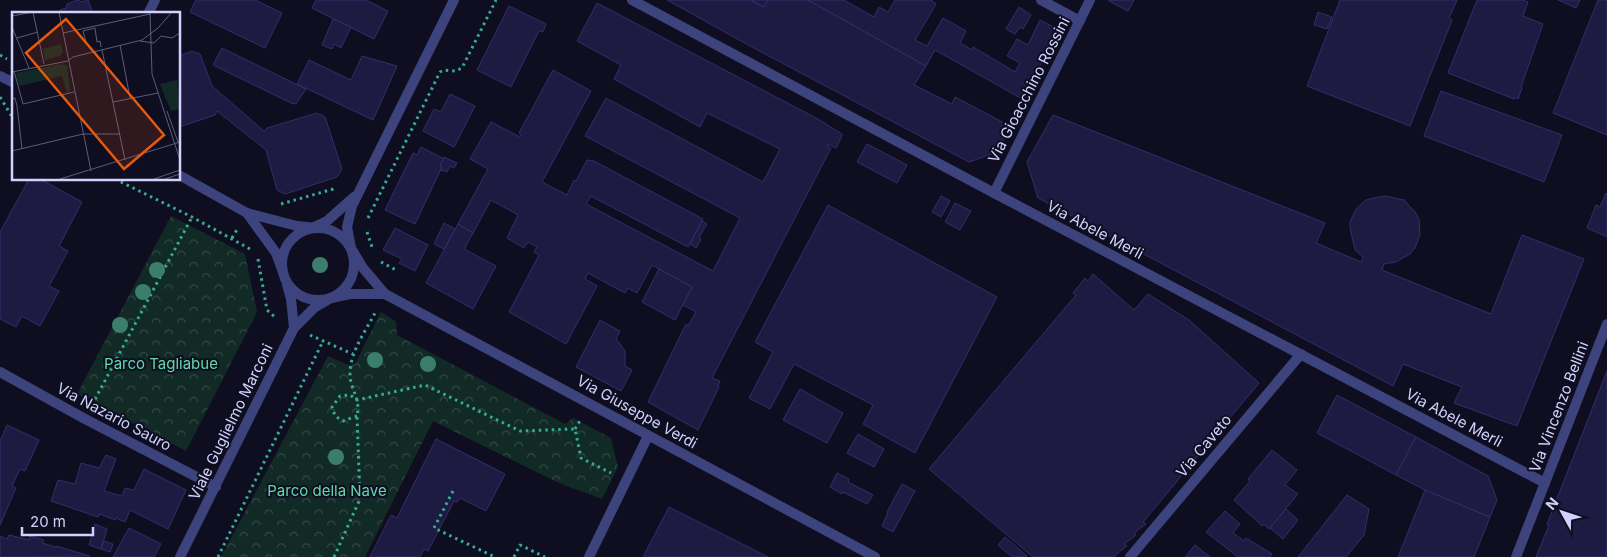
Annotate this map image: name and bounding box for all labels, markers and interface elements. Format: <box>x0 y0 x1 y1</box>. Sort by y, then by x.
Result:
inset map <box>12 12 180 180</box>
street label: Via Gioacchino Rossini <box>984 14 1074 166</box>
street label: Via Abele Merli <box>1044 196 1147 263</box>
street label: Via Vincenzo Bellini <box>1525 339 1592 475</box>
street label: Viale Guglielmo Marconi <box>184 340 277 503</box>
park label: Parco Tagliabue <box>104 354 218 373</box>
street label: Via Giuseppe Verdi <box>574 371 701 453</box>
street label: Via Nazario Sauro <box>54 378 175 455</box>
street label: Via Abele Merli <box>1403 384 1506 451</box>
street label: Via Caveto <box>1172 410 1235 481</box>
park label: Parco della Nave <box>267 481 387 500</box>
north arrow <box>1537 487 1587 537</box>
text: N <box>1542 494 1562 513</box>
scale bar <box>22 504 94 536</box>
text: 20 m <box>30 512 66 531</box>

